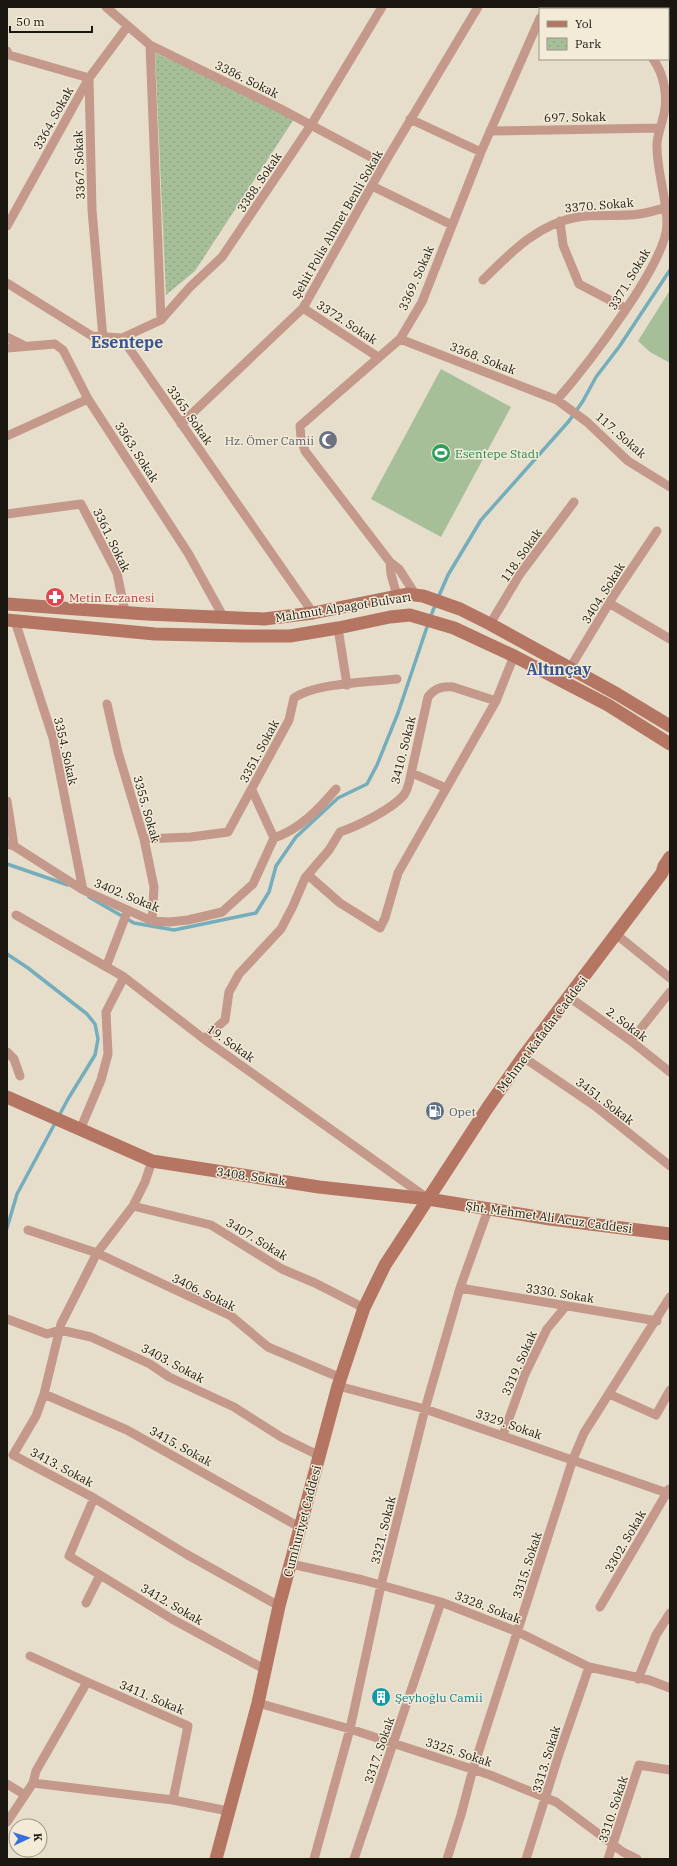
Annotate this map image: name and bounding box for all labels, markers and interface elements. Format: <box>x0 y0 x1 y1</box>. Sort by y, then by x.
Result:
scale bar <box>10 8 92 34</box>
legend <box>539 8 669 60</box>
text: 50 m <box>16 14 45 29</box>
text: Yol <box>575 16 593 31</box>
text: Park <box>575 36 601 51</box>
street label: 3386. Sokak <box>213 57 281 101</box>
street label: 3364. Sokak <box>30 84 76 152</box>
street label: 697. Sokak <box>544 109 606 125</box>
street label: 3367. Sokak <box>70 130 88 200</box>
street label: Şehit Polis Ahmet Benli Sokak <box>288 147 386 301</box>
street label: 3388. Sokak <box>233 149 285 215</box>
street label: 3370. Sokak <box>564 195 634 215</box>
street label: 3369. Sokak <box>395 243 437 313</box>
street label: 3371. Sokak <box>605 245 653 313</box>
street label: 3372. Sokak <box>314 297 380 347</box>
district label: Esentepe <box>91 332 163 352</box>
street label: 3368. Sokak <box>448 339 518 377</box>
street label: 3365. Sokak <box>164 382 216 448</box>
street label: 117. Sokak <box>593 409 649 461</box>
street label: 3363. Sokak <box>112 419 162 485</box>
mosque icon: Hz. Ömer Camii <box>317 429 339 451</box>
place label: Hz. Ömer Camii <box>225 433 314 448</box>
sports icon: Esentepe Stadı <box>430 442 452 464</box>
place label: Esentepe Stadı <box>455 446 539 461</box>
street label: 3361. Sokak <box>90 506 134 574</box>
street label: 118. Sokak <box>497 525 545 585</box>
street label: 3404. Sokak <box>578 560 628 626</box>
pharmacy icon: Metin Eczanesi <box>44 586 66 608</box>
street label: Mahmut Alpagot Bulvarı <box>274 589 412 625</box>
place label: Metin Eczanesi <box>69 590 155 605</box>
district label: Altınçay <box>527 659 592 679</box>
street label: 3410. Sokak <box>387 715 419 785</box>
street label: 3354. Sokak <box>51 716 81 786</box>
street label: 3351. Sokak <box>236 717 282 785</box>
street label: 3355. Sokak <box>130 774 164 844</box>
street label: 3402. Sokak <box>92 875 162 915</box>
street label: Mehmet Kafadar Caddesi <box>493 973 591 1095</box>
street label: 2. Sokak <box>603 1004 651 1044</box>
street label: 19. Sokak <box>204 1021 258 1065</box>
street label: 3451. Sokak <box>573 1074 637 1128</box>
fuel station icon: Opet <box>424 1100 446 1122</box>
place label: Opet <box>449 1104 476 1119</box>
street label: 3408. Sokak <box>216 1164 286 1188</box>
street label: Şht. Mehmet Ali Acuz Caddesi <box>465 1198 633 1236</box>
street label: 3407. Sokak <box>223 1215 291 1263</box>
street label: 3406. Sokak <box>170 1270 238 1314</box>
street label: 3330. Sokak <box>525 1280 595 1306</box>
street label: 3319. Sokak <box>498 1328 540 1398</box>
street label: 3403. Sokak <box>139 1340 207 1386</box>
street label: 3329. Sokak <box>474 1406 544 1442</box>
street label: 3415. Sokak <box>147 1423 215 1469</box>
street label: 3413. Sokak <box>28 1444 96 1490</box>
street label: Cumhuriyet Caddesi <box>280 1463 324 1579</box>
street label: 3321. Sokak <box>367 1495 399 1565</box>
street label: 3302. Sokak <box>601 1507 649 1575</box>
street label: 3315. Sokak <box>509 1530 545 1600</box>
street label: 3412. Sokak <box>138 1580 206 1628</box>
street label: 3328. Sokak <box>453 1588 523 1626</box>
street label: 3411. Sokak <box>117 1677 187 1717</box>
building icon: Şeyhoğlu Camii <box>370 1686 392 1708</box>
place label: Şeyhoğlu Camii <box>395 1690 483 1705</box>
street label: 3317. Sokak <box>361 1715 397 1785</box>
street label: 3313. Sokak <box>529 1724 563 1794</box>
street label: 3325. Sokak <box>424 1734 494 1770</box>
street label: 3310. Sokak <box>595 1774 631 1844</box>
north arrow <box>8 1818 48 1858</box>
text: K <box>31 1833 45 1843</box>

